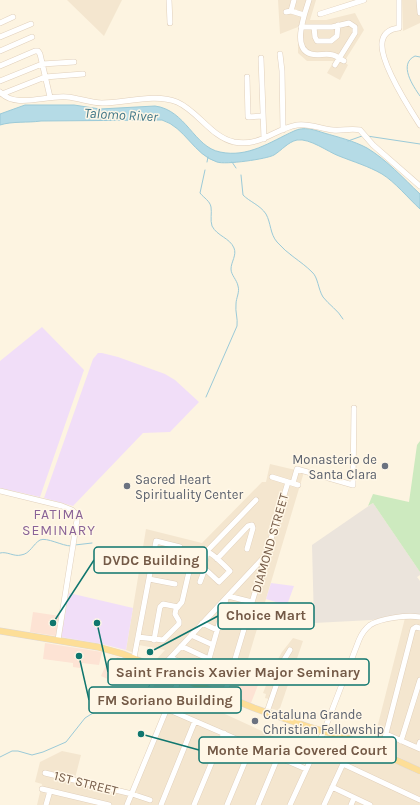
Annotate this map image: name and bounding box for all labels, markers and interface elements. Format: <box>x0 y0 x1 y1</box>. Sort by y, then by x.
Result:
water label: Talomo River <box>84 105 159 125</box>
place label: Monasterio de Santa Clara <box>292 452 377 482</box>
marker: Monasterio de Santa Clara <box>380 461 390 471</box>
place label: Sacred Heart Spirituality Center <box>135 472 243 502</box>
marker: Sacred Heart Spirituality Center <box>122 481 132 491</box>
street label: DIAMOND STREET <box>249 491 292 595</box>
district label: FATIMA SEMINARY <box>22 506 96 539</box>
callout: DVDC Building <box>94 547 207 573</box>
text: DVDC Building <box>103 552 199 569</box>
callout: Choice Mart <box>218 603 314 629</box>
text: Choice Mart <box>226 607 306 624</box>
callout: Saint Francis Xavier Major Seminary <box>108 659 369 685</box>
text: Saint Francis Xavier Major Seminary <box>116 664 360 681</box>
callout: FM Soriano Building <box>89 687 241 713</box>
text: FM Soriano Building <box>97 692 233 709</box>
place label: Cataluna Grande Christian Fellowship <box>263 707 384 737</box>
marker: Cataluna Grande Christian Fellowship <box>250 716 260 726</box>
callout: Monte Maria Covered Court <box>199 737 396 763</box>
text: Monte Maria Covered Court <box>207 742 388 759</box>
street label: 1ST STREET <box>53 768 120 798</box>

